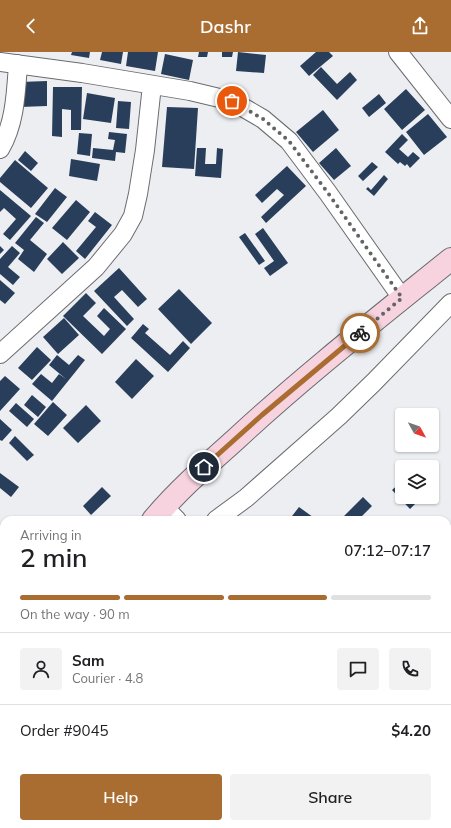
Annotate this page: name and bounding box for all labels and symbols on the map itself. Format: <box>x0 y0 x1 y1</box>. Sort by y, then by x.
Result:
pin <box>215 84 249 118</box>
courier <box>340 313 380 353</box>
north arrow <box>395 408 439 452</box>
pin <box>187 450 221 484</box>

